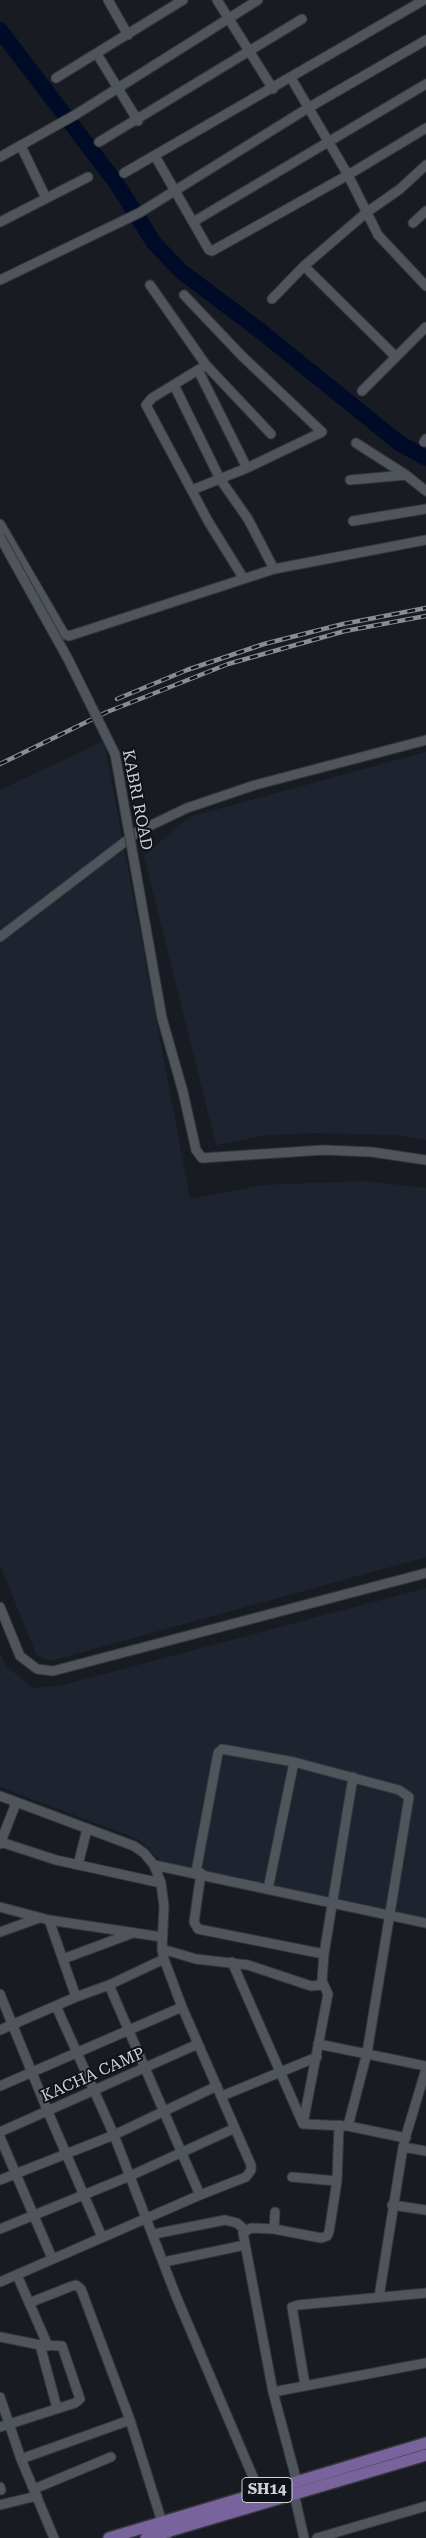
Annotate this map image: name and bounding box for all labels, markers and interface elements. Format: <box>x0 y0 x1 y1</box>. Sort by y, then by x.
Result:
street label: KABRI ROAD <box>118 748 156 852</box>
street label: KACHA CAMP <box>38 2044 148 2106</box>
road number: SH14 <box>242 2478 292 2502</box>

